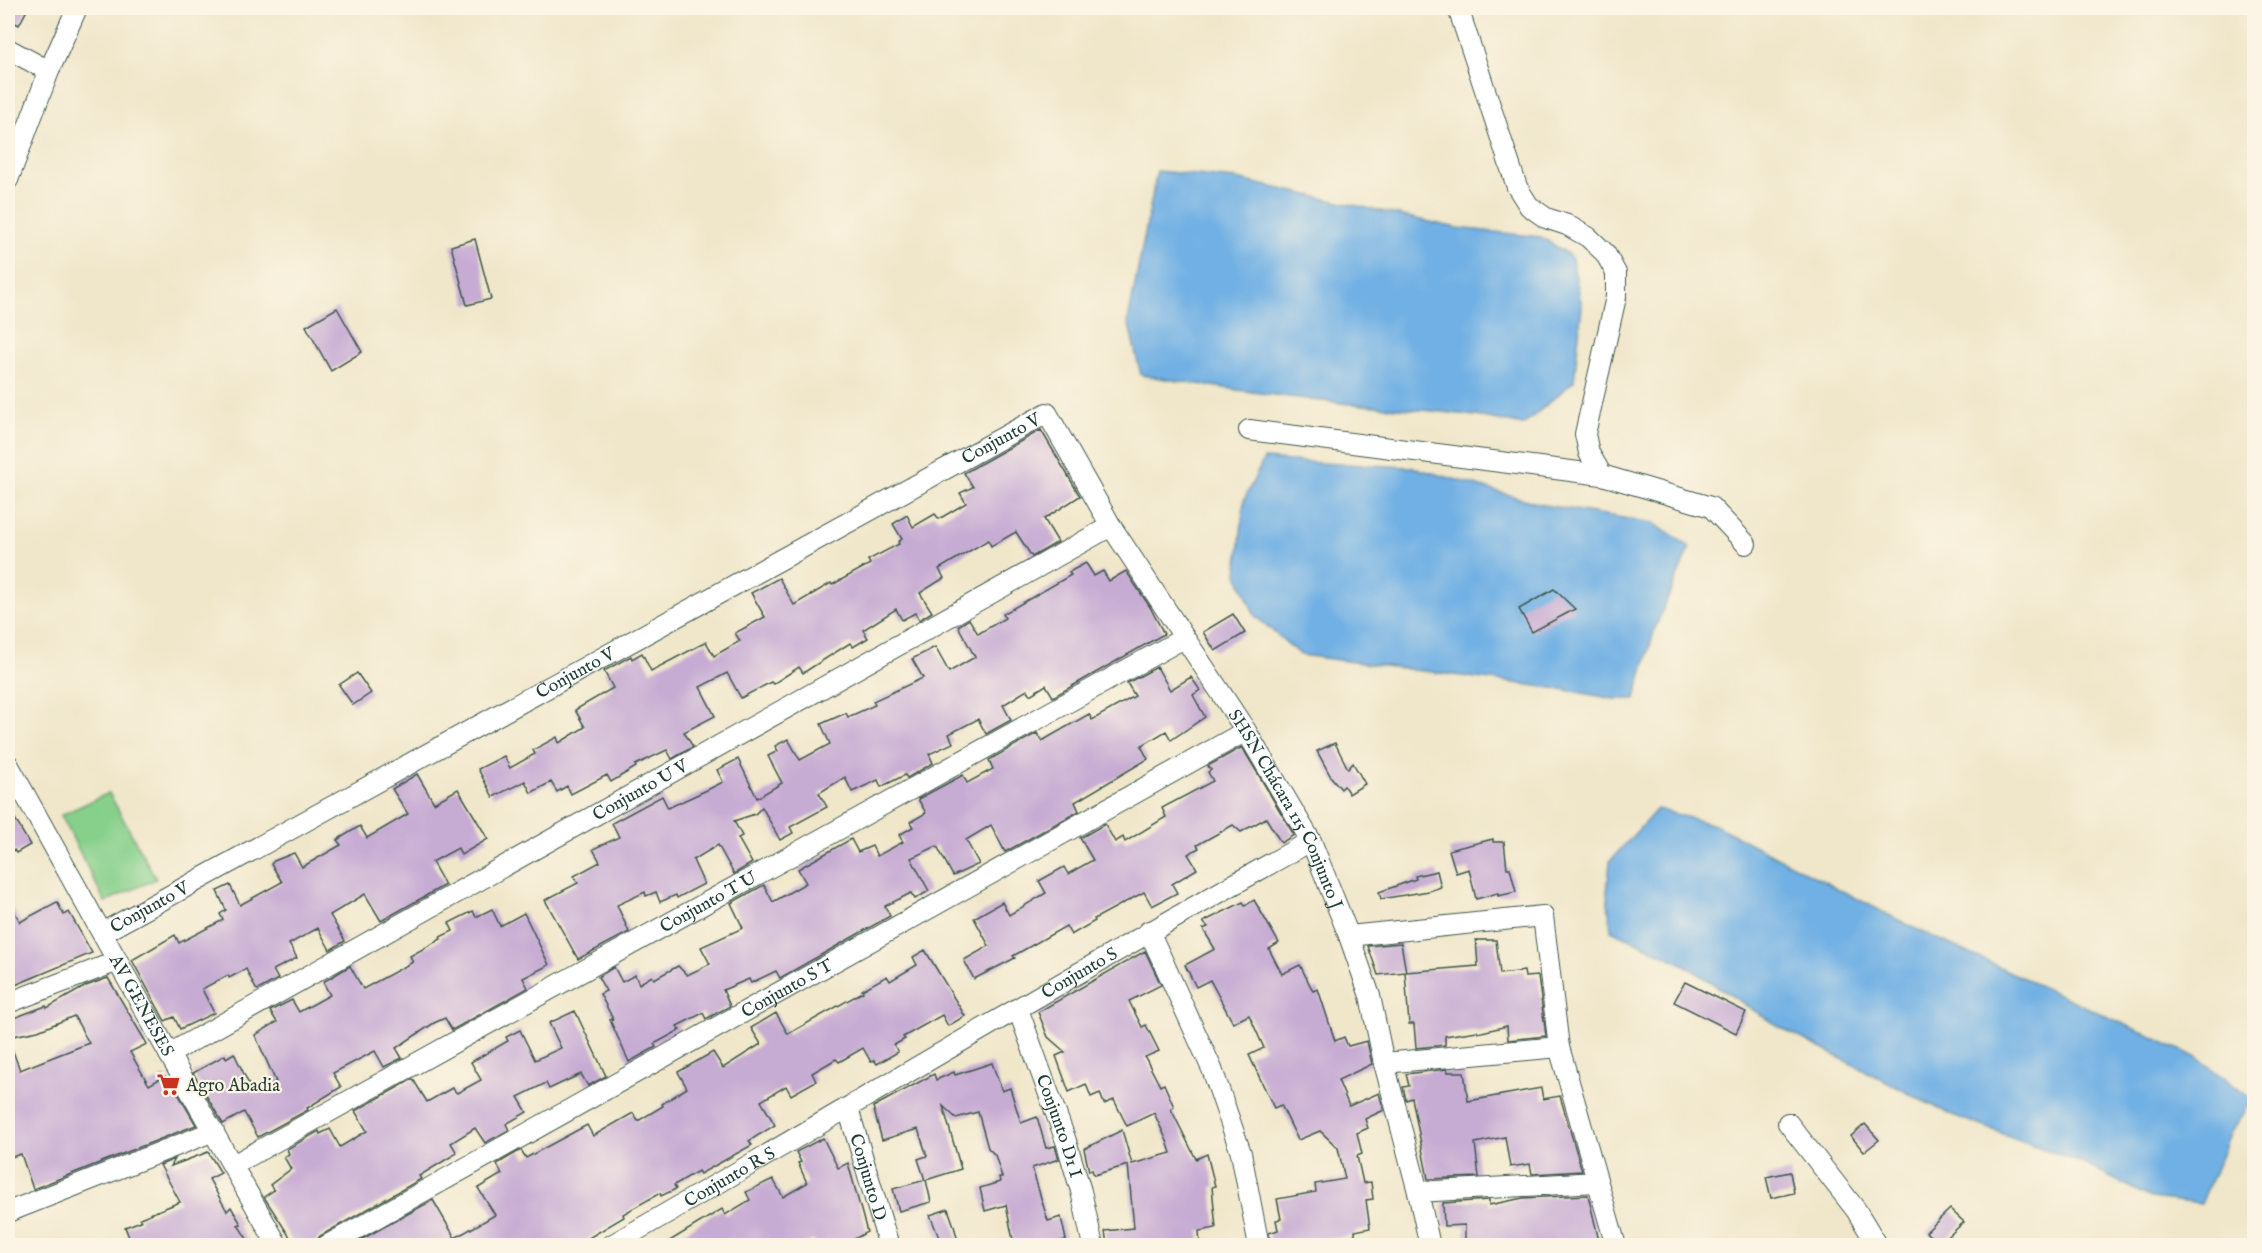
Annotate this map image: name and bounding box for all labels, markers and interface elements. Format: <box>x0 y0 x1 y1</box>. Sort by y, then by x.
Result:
street label: Conjunto V <box>958 408 1046 471</box>
street label: Conjunto V <box>532 642 620 705</box>
street label: SHSN Chácara 115 Conjunto J <box>1222 706 1347 913</box>
street label: Conjunto U V <box>589 755 694 827</box>
street label: Conjunto T U <box>656 867 762 939</box>
street label: Conjunto V <box>106 877 195 939</box>
street label: Conjunto S <box>1038 943 1122 1005</box>
street label: AV GENESES <box>103 950 178 1061</box>
street label: Conjunto S T <box>738 955 837 1024</box>
street label: Conjunto D1 I <box>1030 1071 1086 1181</box>
supermarket icon: Agro Abadia <box>155 1072 181 1098</box>
place label: Agro Abadia <box>185 1075 280 1098</box>
street label: Conjunto D <box>843 1131 891 1224</box>
street label: Conjunto R S <box>680 1142 780 1214</box>

